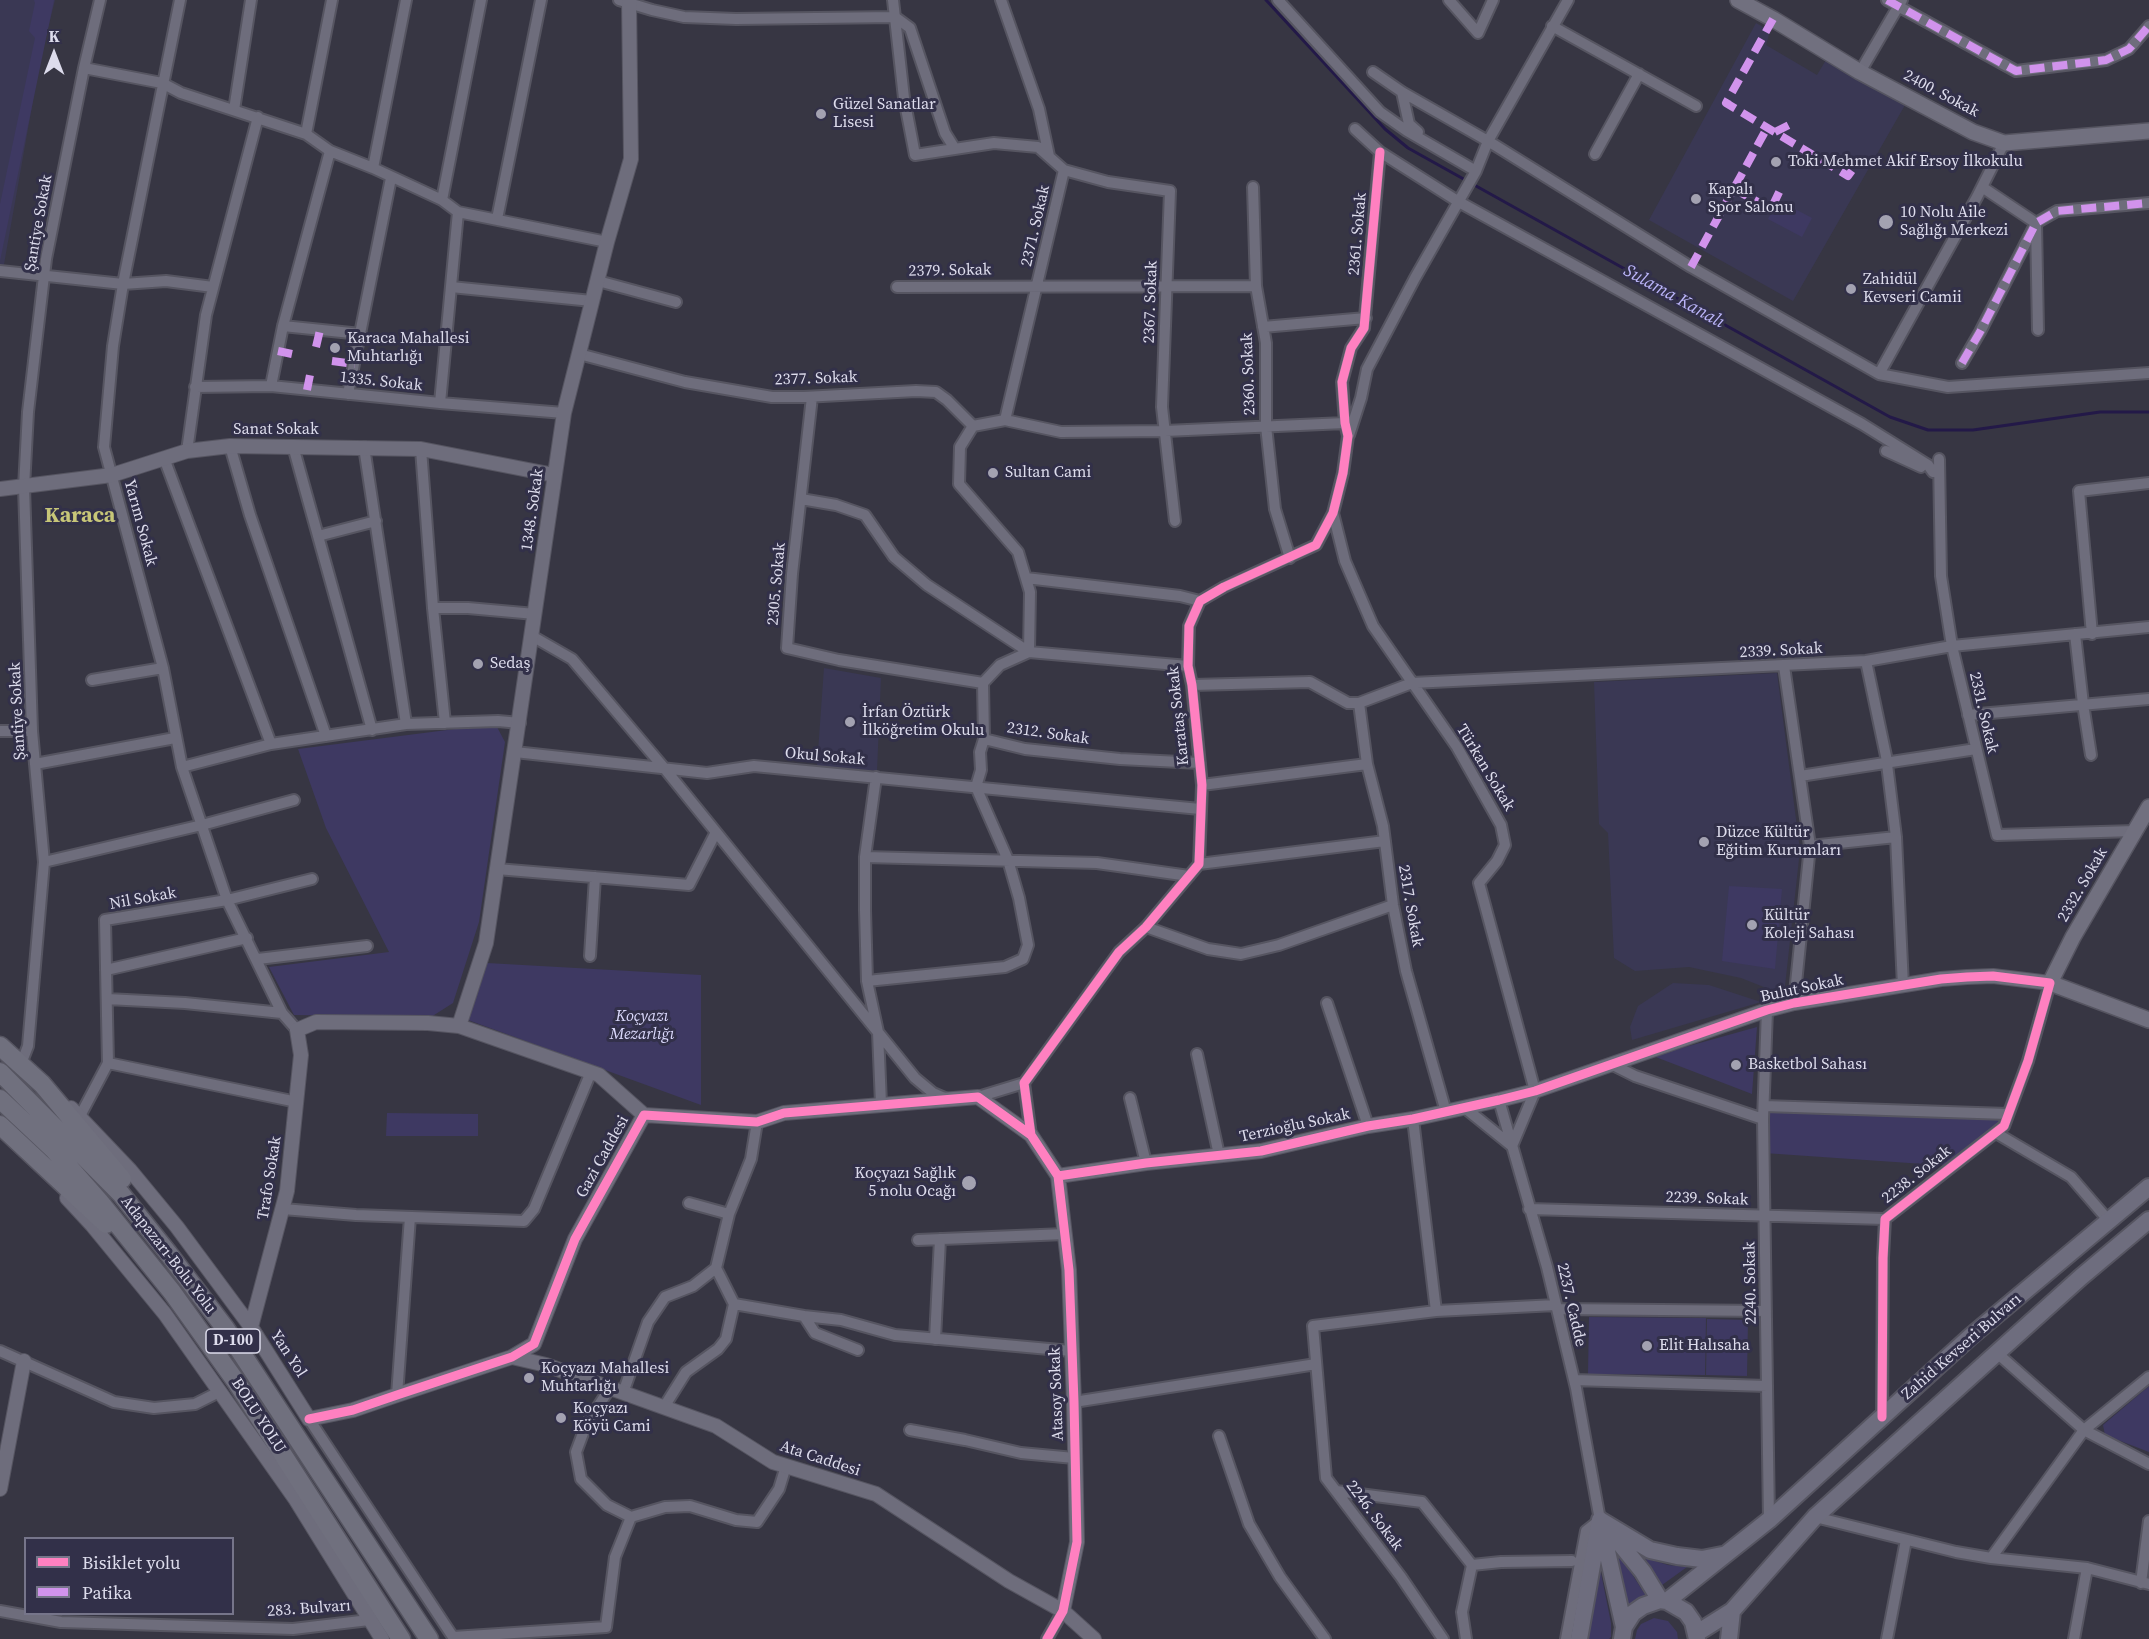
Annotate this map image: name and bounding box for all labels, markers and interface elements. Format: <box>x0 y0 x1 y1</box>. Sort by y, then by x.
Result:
north arrow <box>24 24 84 84</box>
text: K <box>48 25 60 47</box>
street label: 2400. Sokak <box>1900 66 1982 122</box>
place label: Güzel Sanatlar Lisesi <box>833 95 936 133</box>
marker: Güzel Sanatlar Lisesi <box>814 107 828 121</box>
place label: Toki Mehmet Akif Ersoy İlkokulu <box>1788 152 2023 172</box>
marker: Toki Mehmet Akif Ersoy İlkokulu <box>1769 155 1783 169</box>
street label: Şantiye Sokak <box>21 173 57 273</box>
place label: Kapalı Spor Salonu <box>1708 180 1793 218</box>
street label: 2371. Sokak <box>1017 183 1055 269</box>
street label: 2361. Sokak <box>1345 192 1371 276</box>
marker: Kapalı Spor Salonu <box>1689 192 1703 206</box>
place label: 10 Nolu Aile Sağlığı Merkezi <box>1900 203 2008 241</box>
marker: 10 Nolu Aile Sağlığı Merkezi <box>1877 213 1895 231</box>
street label: 2367. Sokak <box>1140 260 1162 344</box>
water label: Sulama Kanalı <box>1620 260 1728 334</box>
street label: 2379. Sokak <box>908 261 992 281</box>
place label: Zahidül Kevseri Camii <box>1863 270 1962 308</box>
marker: Zahidül Kevseri Camii <box>1844 282 1858 296</box>
place label: Karaca Mahallesi Muhtarlığı <box>347 329 469 367</box>
street label: 2360. Sokak <box>1238 332 1260 416</box>
marker: Karaca Mahallesi Muhtarlığı <box>328 341 342 355</box>
street label: 1335. Sokak <box>339 368 423 396</box>
street label: 2377. Sokak <box>774 368 858 390</box>
street label: Sanat Sokak <box>233 420 319 440</box>
place label: Sultan Cami <box>1005 463 1091 483</box>
marker: Sultan Cami <box>986 466 1000 480</box>
street label: 1348. Sokak <box>518 468 548 552</box>
street label: Yarım Sokak <box>119 478 161 568</box>
district label: Karaca <box>45 503 115 529</box>
street label: 2305. Sokak <box>764 542 790 626</box>
street label: 2339. Sokak <box>1739 639 1823 663</box>
place label: Sedaş <box>490 654 530 674</box>
marker: Sedaş <box>471 657 485 671</box>
street label: Şantiye Sokak <box>6 662 30 760</box>
street label: Karataş Sokak <box>1164 665 1194 767</box>
street label: 2331. Sokak <box>1964 670 2002 756</box>
place label: İrfan Öztürk İlköğretim Okulu <box>862 703 984 741</box>
marker: İrfan Öztürk İlköğretim Okulu <box>843 715 857 729</box>
street label: 2312. Sokak <box>1006 719 1090 749</box>
street label: Türkan Sokak <box>1452 721 1518 815</box>
street label: Okul Sokak <box>784 744 866 770</box>
place label: Düzce Kültür Eğitim Kurumları <box>1716 823 1841 861</box>
marker: Düzce Kültür Eğitim Kurumları <box>1697 835 1711 849</box>
street label: 2332. Sokak <box>2054 844 2112 926</box>
street label: 2317. Sokak <box>1393 863 1427 949</box>
street label: Nil Sokak <box>108 884 178 914</box>
place label: Kültür Koleji Sahası <box>1764 906 1855 944</box>
marker: Kültür Koleji Sahası <box>1745 918 1759 932</box>
street label: Bulut Sokak <box>1759 971 1845 1007</box>
park label: Koçyazı Mezarlığı <box>610 1007 674 1045</box>
place label: Basketbol Sahası <box>1748 1055 1867 1075</box>
marker: Basketbol Sahası <box>1729 1058 1743 1072</box>
street label: Terzioğlu Sokak <box>1238 1105 1352 1147</box>
street label: Gazi Caddesi <box>573 1113 633 1201</box>
street label: Trafo Sokak <box>254 1135 286 1221</box>
street label: 2238. Sokak <box>1878 1142 1956 1208</box>
place label: Koçyazı Sağlık 5 nolu Ocağı <box>855 1164 956 1202</box>
marker: Koçyazı Sağlık 5 nolu Ocağı <box>960 1174 978 1192</box>
street label: 2239. Sokak <box>1665 1188 1749 1210</box>
street label: Adapazarı-Bolu Yolu <box>116 1192 220 1318</box>
street label: 2240. Sokak <box>1741 1241 1761 1325</box>
street label: 2237. Cadde <box>1552 1261 1590 1349</box>
street label: Zahid Kevseri Bulvarı <box>1898 1290 2026 1404</box>
street label: Yan Yol <box>266 1327 310 1381</box>
road number: D-100 <box>206 1329 260 1353</box>
place label: Elit Halısaha <box>1659 1336 1750 1356</box>
marker: Elit Halısaha <box>1640 1339 1654 1353</box>
street label: Atasoy Sokak <box>1046 1347 1068 1441</box>
place label: Koçyazı Mahallesi Muhtarlığı <box>541 1359 669 1397</box>
marker: Koçyazı Mahallesi Muhtarlığı <box>522 1371 536 1385</box>
street label: BOLU YOLU <box>227 1375 289 1457</box>
place label: Koçyazı Köyü Cami <box>573 1399 651 1437</box>
marker: Koçyazı Köyü Cami <box>554 1411 568 1425</box>
street label: Ata Caddesi <box>777 1437 863 1481</box>
street label: 2246. Sokak <box>1341 1477 1407 1555</box>
legend <box>24 1537 234 1615</box>
text: Bisiklet yolu <box>82 1550 181 1575</box>
text: Patika <box>82 1580 132 1605</box>
street label: 283. Bulvarı <box>267 1597 351 1621</box>

